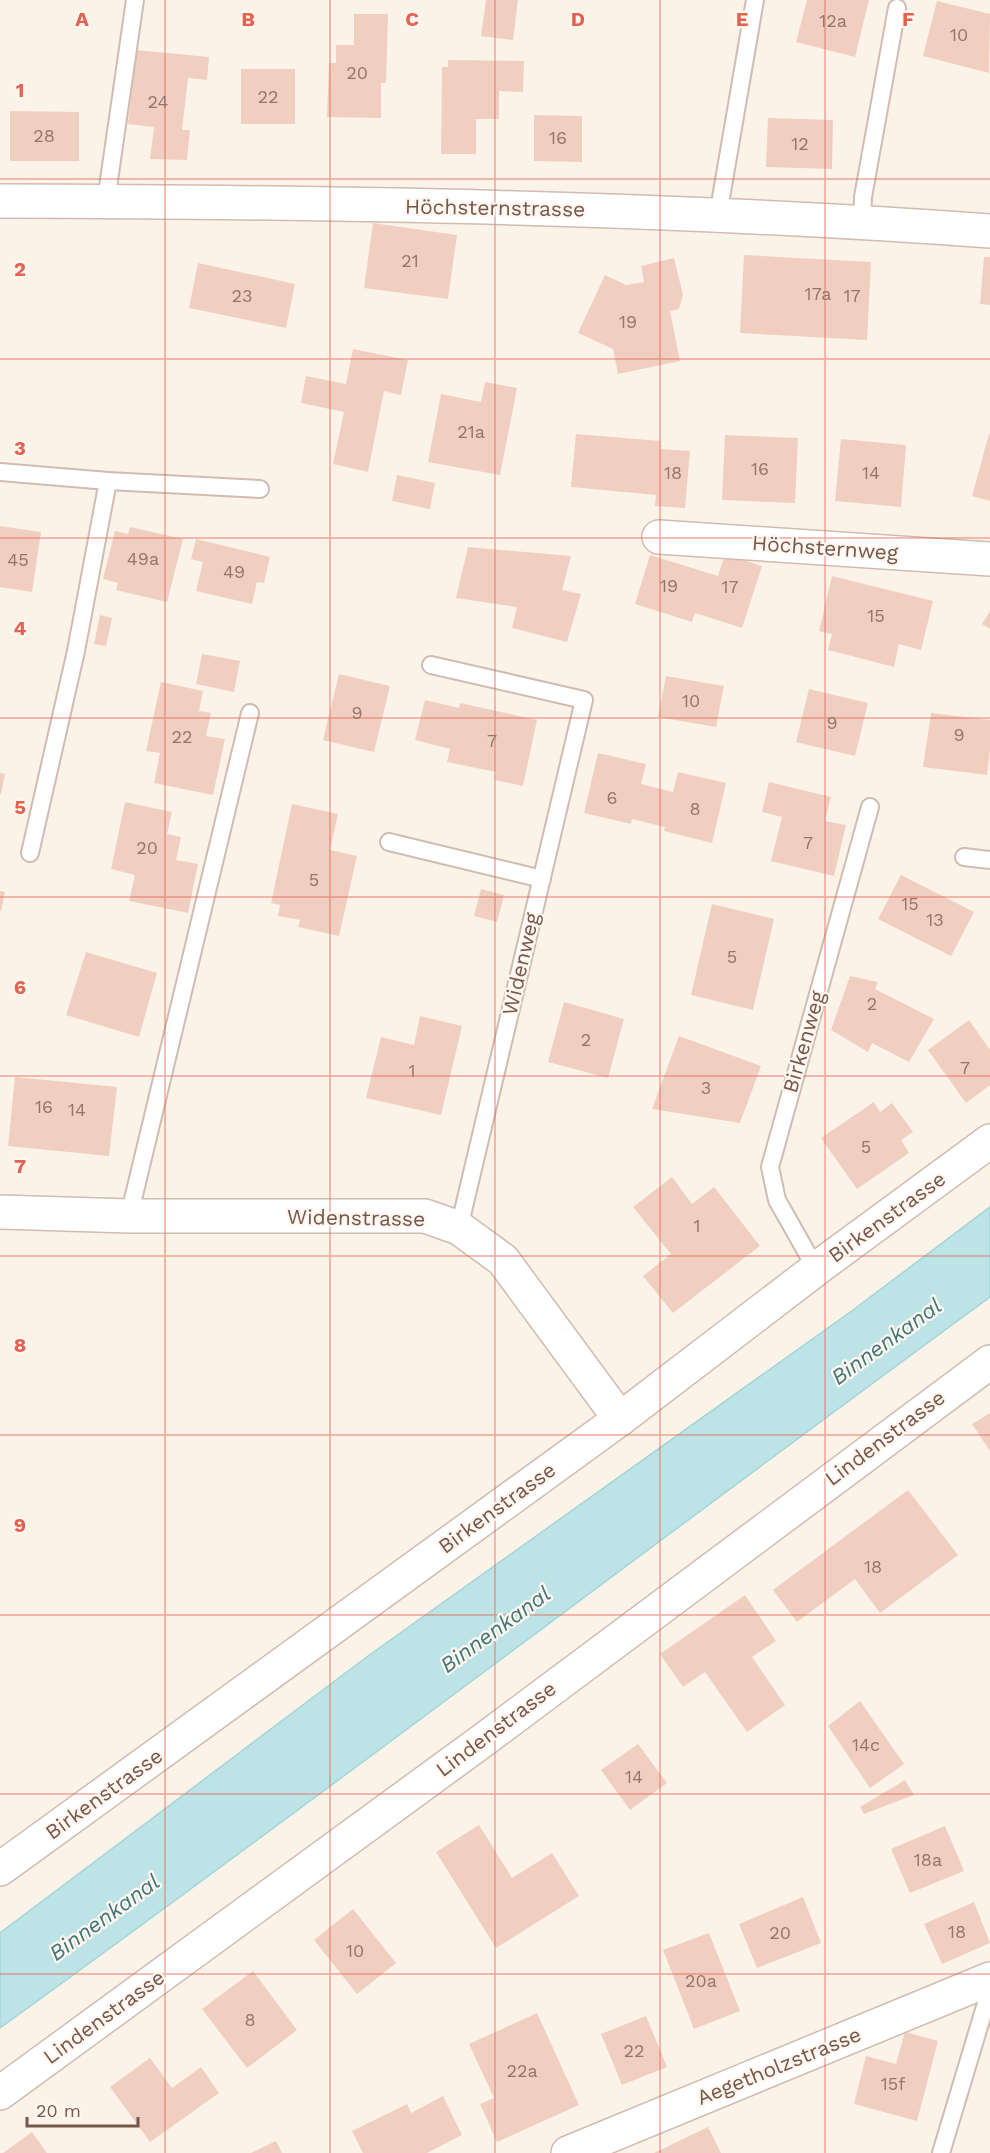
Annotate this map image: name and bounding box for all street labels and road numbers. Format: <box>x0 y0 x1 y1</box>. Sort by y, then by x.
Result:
street label: Höchsternstrasse <box>405 193 585 222</box>
street label: Höchsternweg <box>751 530 900 565</box>
street label: Widenweg <box>497 909 545 1018</box>
street label: Birkenweg <box>777 987 830 1096</box>
street label: Birkenstrasse <box>823 1166 950 1267</box>
street label: Widenstrasse <box>287 1204 425 1231</box>
street label: Lindenstrasse <box>820 1384 950 1491</box>
street label: Birkenstrasse <box>433 1457 560 1558</box>
street label: Lindenstrasse <box>431 1675 561 1782</box>
street label: Birkenstrasse <box>40 1743 167 1844</box>
street label: Lindenstrasse <box>38 1964 169 2069</box>
street label: Aegetholzstrasse <box>693 2021 865 2110</box>

